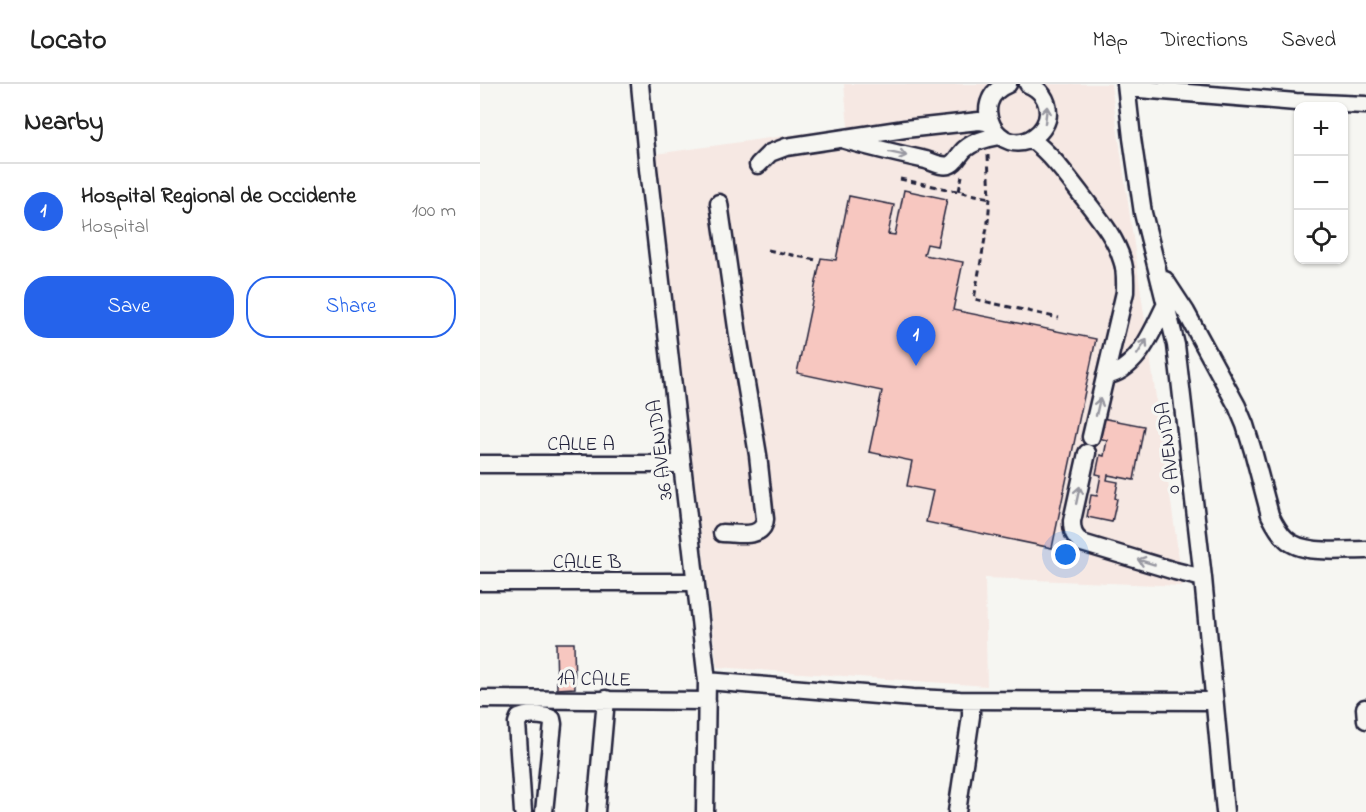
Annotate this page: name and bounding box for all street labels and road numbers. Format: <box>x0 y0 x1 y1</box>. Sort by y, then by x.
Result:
street label: 36 AVENIDA <box>641 398 682 502</box>
street label: 0 AVENIDA <box>1149 400 1190 495</box>
street label: CALLE A <box>547 431 615 460</box>
street label: CALLE B <box>553 549 621 578</box>
street label: 1A CALLE <box>557 665 631 696</box>

